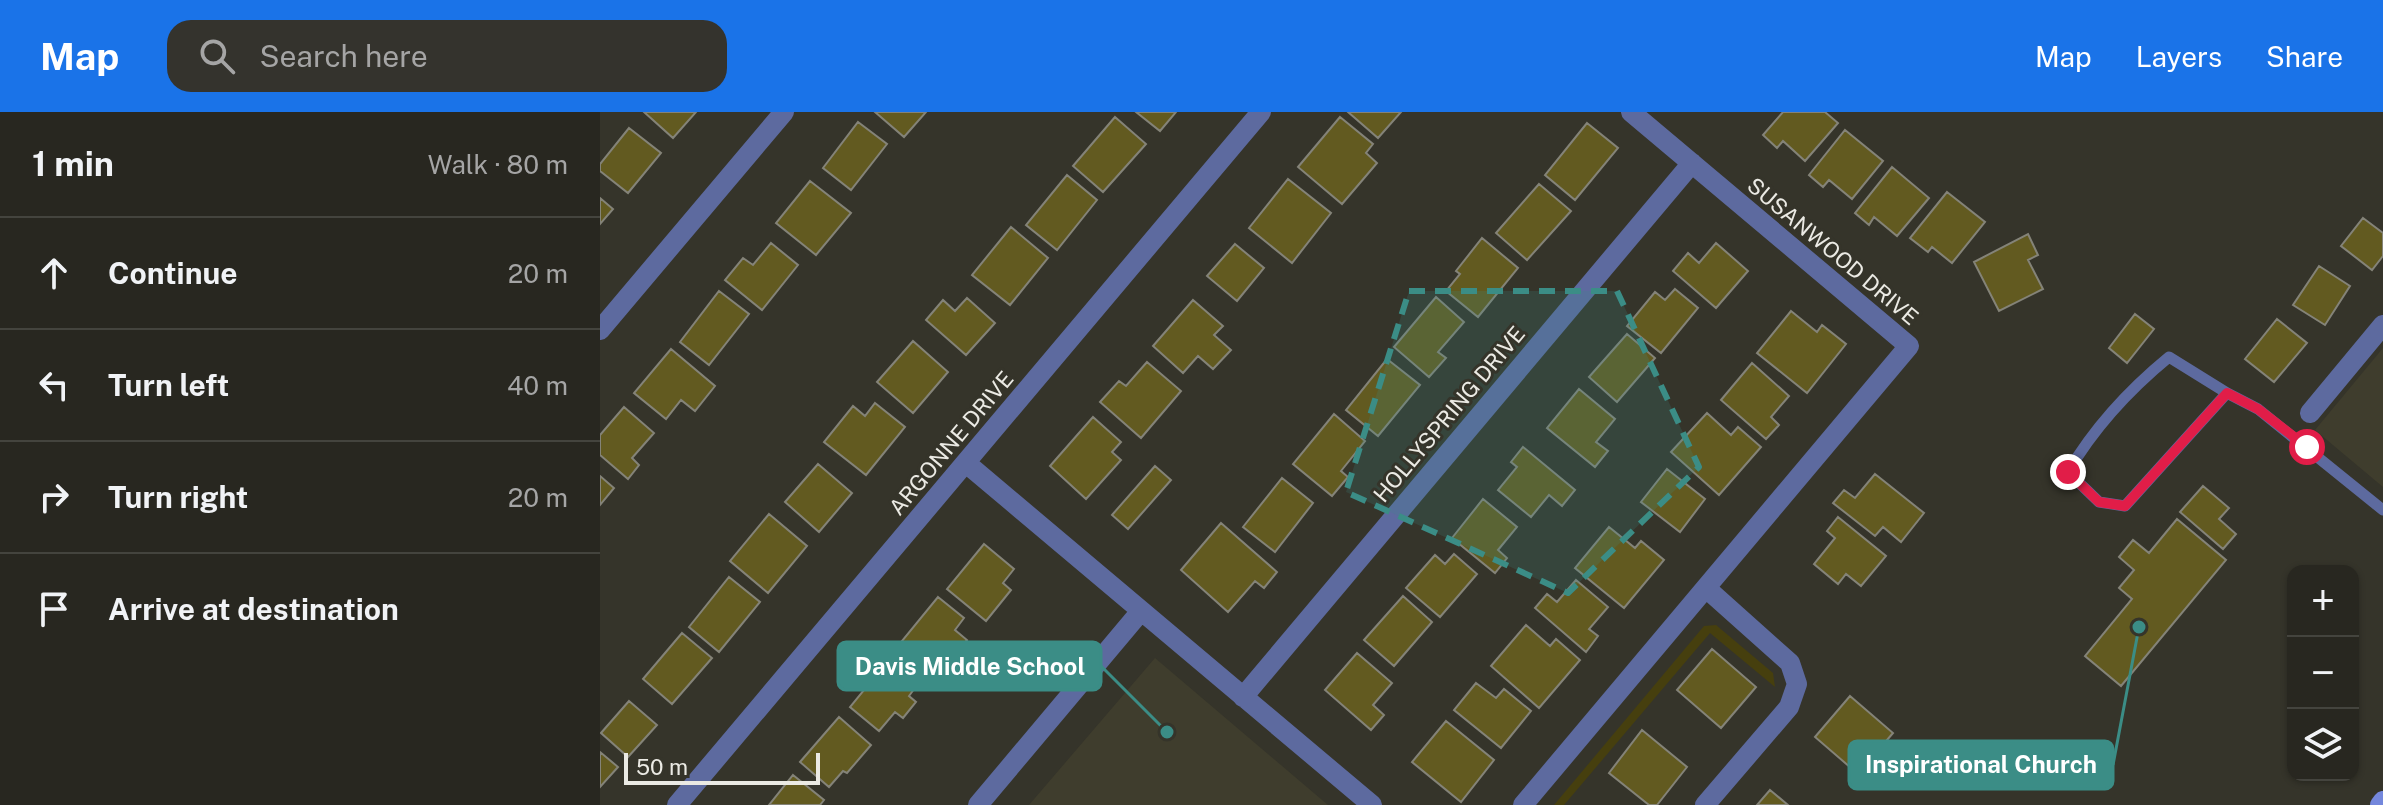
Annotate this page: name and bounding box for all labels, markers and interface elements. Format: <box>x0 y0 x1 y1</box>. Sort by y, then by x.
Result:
search box <box>167 20 727 92</box>
text: Map <box>40 34 119 79</box>
icon: search <box>195 34 239 78</box>
text: Search here <box>259 38 428 74</box>
text: Map <box>2035 40 2092 73</box>
text: Layers <box>2136 40 2222 73</box>
text: Share <box>2266 40 2343 73</box>
text: 1 min <box>32 144 114 184</box>
text: Walk · 80 m <box>428 149 568 180</box>
street label: SUSANWOOD DRIVE <box>1742 172 1924 330</box>
icon: ahead <box>32 251 76 295</box>
text: Continue <box>108 255 238 291</box>
text: 20 m <box>508 258 568 289</box>
street label: HOLLYSPRING DRIVE <box>1368 321 1530 507</box>
icon: left <box>32 363 76 407</box>
street label: ARGONNE DRIVE <box>883 366 1019 520</box>
text: Turn left <box>108 367 229 403</box>
text: 40 m <box>507 370 568 401</box>
route start <box>2289 429 2325 465</box>
route end <box>2050 454 2086 490</box>
icon: right <box>32 475 76 519</box>
text: Turn right <box>108 479 248 515</box>
text: 20 m <box>508 482 568 513</box>
map controls <box>2287 565 2359 781</box>
button: + <box>2287 565 2359 637</box>
icon: arrive <box>32 587 76 631</box>
text: Arrive at destination <box>108 591 399 627</box>
button: − <box>2287 637 2359 709</box>
callout: Davis Middle School <box>838 642 1101 690</box>
text: Davis Middle School <box>855 652 1085 680</box>
button: layers <box>2287 709 2359 781</box>
callout: Inspirational Church <box>1849 741 2113 789</box>
scale bar <box>624 749 820 785</box>
text: Inspirational Church <box>1865 750 2097 778</box>
text: 50 m <box>636 754 688 780</box>

